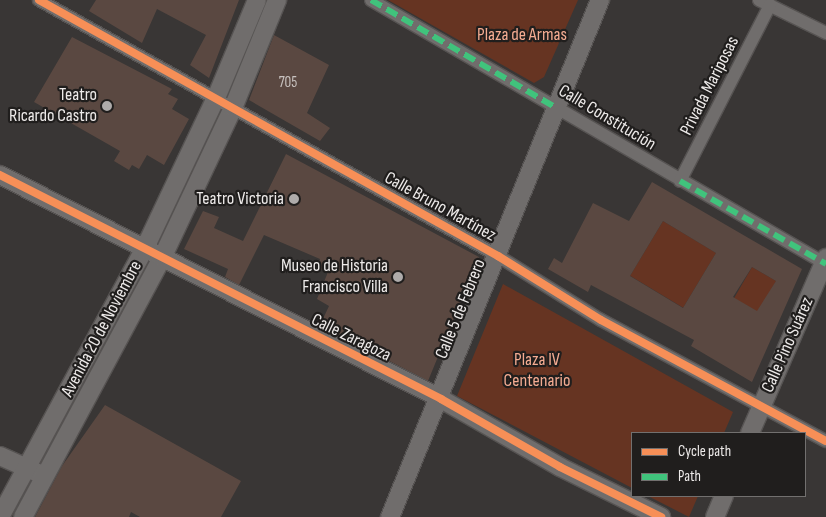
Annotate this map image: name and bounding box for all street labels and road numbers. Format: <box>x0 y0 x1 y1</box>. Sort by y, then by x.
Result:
street label: Privada Mariposas <box>676 33 744 139</box>
street label: Calle Constitución <box>554 80 660 156</box>
street label: Calle Bruno Martínez <box>380 167 500 247</box>
street label: Calle 5 de Febrero <box>431 256 491 362</box>
street label: Avenida 20 de Noviembre <box>57 257 147 401</box>
street label: Calle Pino Suárez <box>757 294 819 396</box>
street label: Calle Zaragoza <box>308 309 394 367</box>

